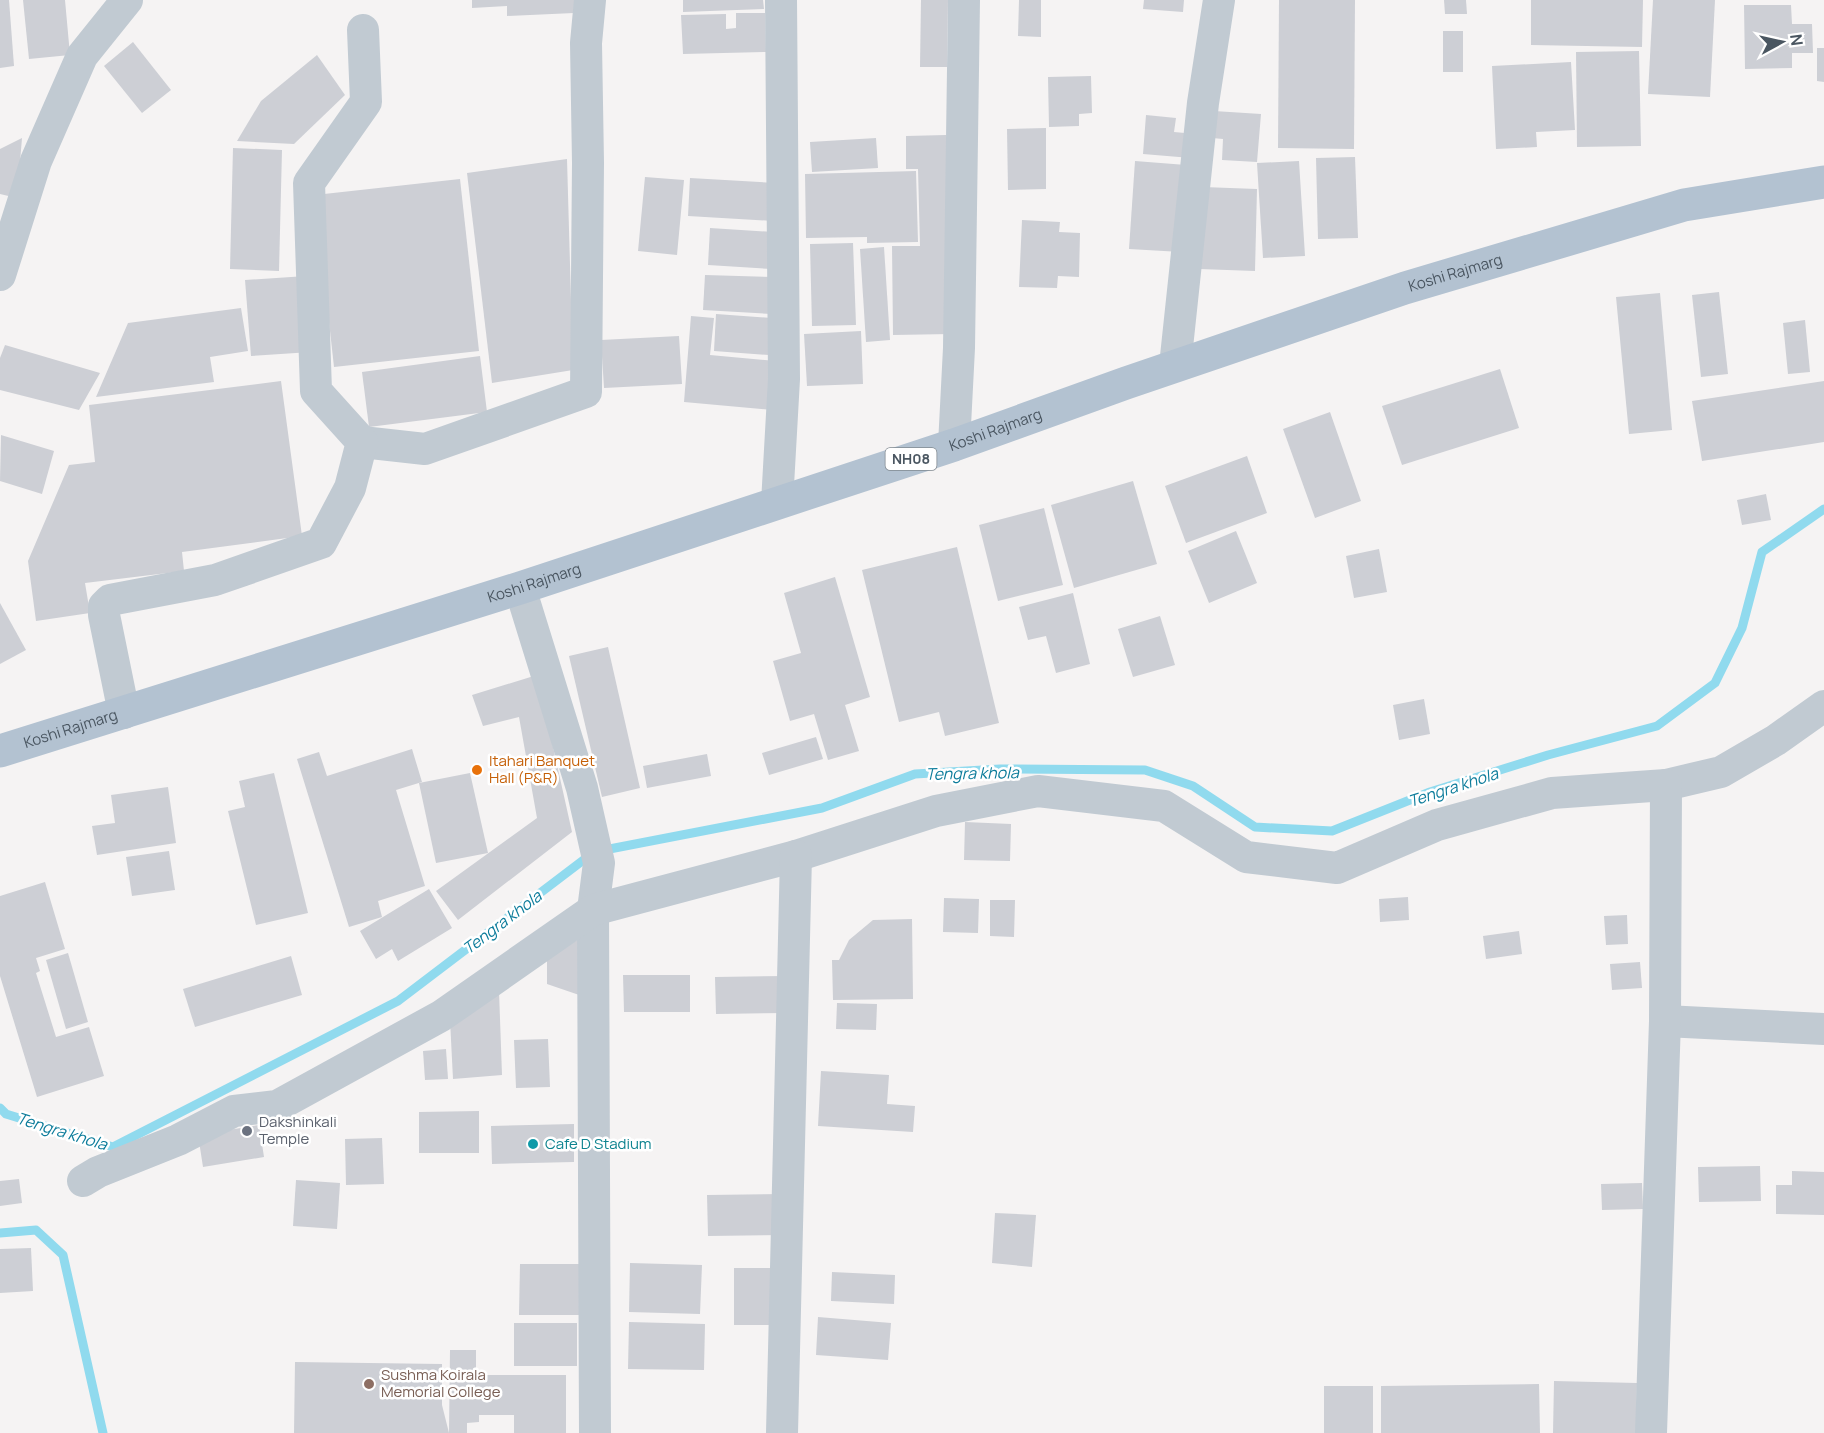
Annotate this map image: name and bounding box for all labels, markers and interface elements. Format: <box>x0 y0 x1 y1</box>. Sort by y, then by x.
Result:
north arrow <box>1752 12 1812 72</box>
text: N <box>1785 33 1809 47</box>
street label: Koshi Rajmarg <box>1406 249 1505 296</box>
street label: Koshi Rajmarg <box>946 403 1045 456</box>
road number: NH08 <box>886 448 936 470</box>
street label: Koshi Rajmarg <box>485 558 584 608</box>
street label: Koshi Rajmarg <box>21 704 120 753</box>
place label: Itahari Banquet Hall (P&R) <box>489 750 595 788</box>
water label: Tengra khola <box>925 761 1020 785</box>
water label: Tengra khola <box>1405 762 1502 812</box>
marker: Itahari Banquet Hall (P&R) <box>470 763 484 777</box>
water label: Tengra khola <box>458 884 547 959</box>
water label: Tengra khola <box>14 1107 111 1155</box>
place label: Dakshinkali Temple <box>259 1111 337 1149</box>
marker: Dakshinkali Temple <box>240 1124 254 1138</box>
place label: Cafe D Stadium <box>545 1133 652 1154</box>
marker: Cafe D Stadium <box>526 1137 540 1151</box>
place label: Sushma Koirala Memorial College <box>381 1364 501 1402</box>
marker: Sushma Koirala Memorial College <box>362 1377 376 1391</box>

